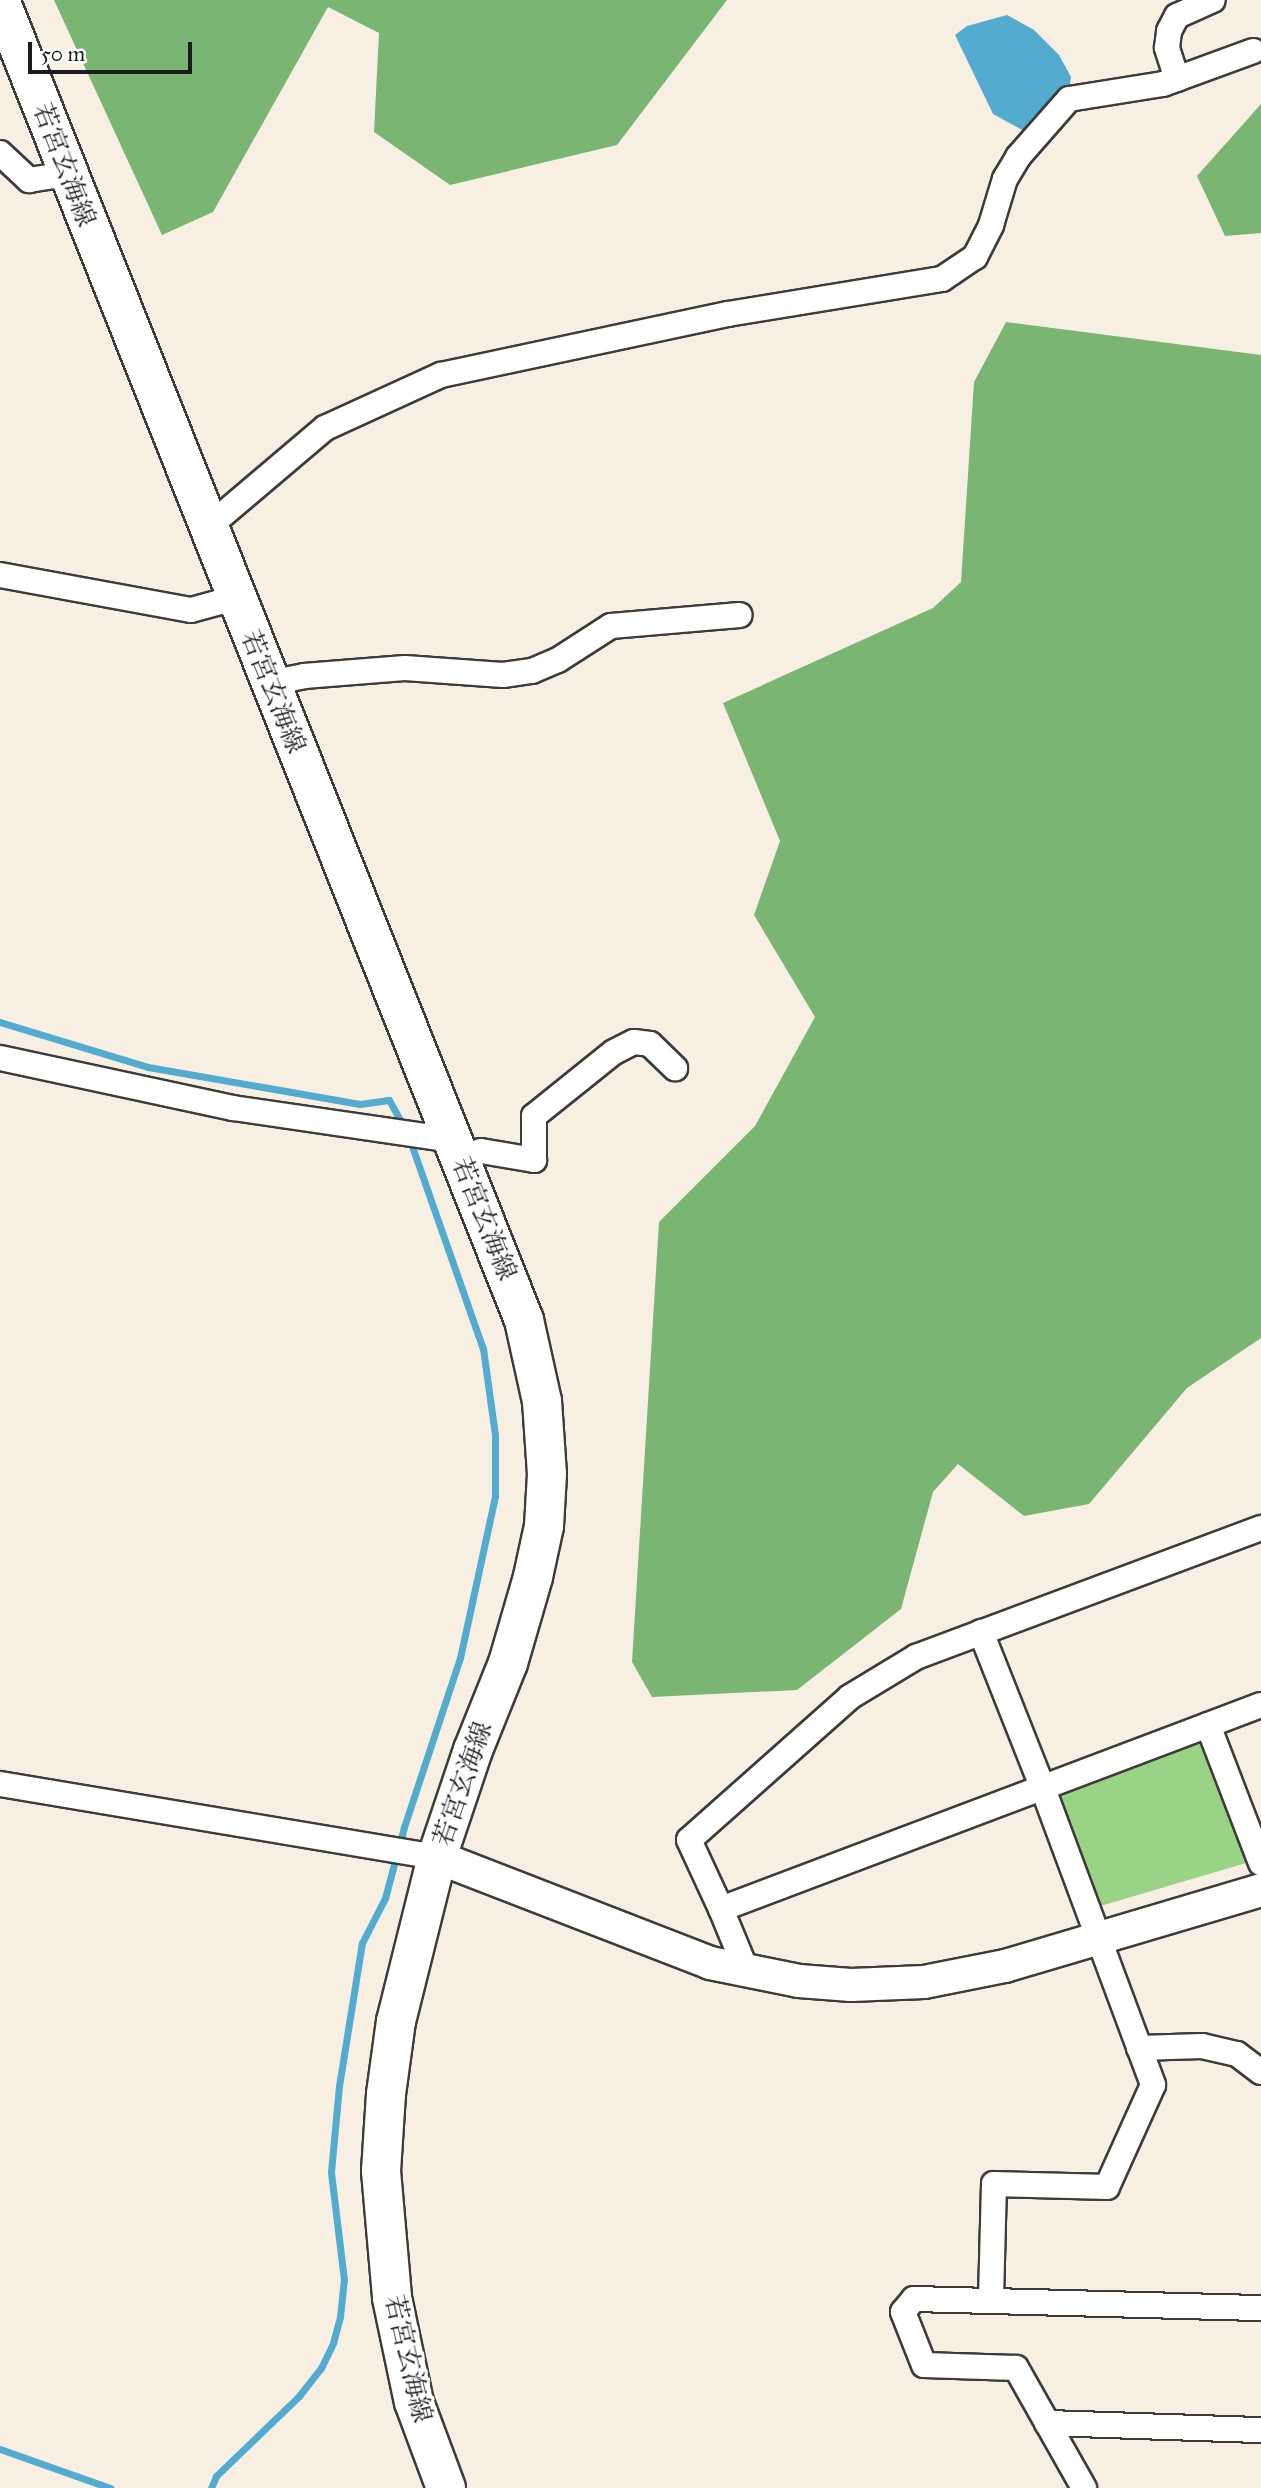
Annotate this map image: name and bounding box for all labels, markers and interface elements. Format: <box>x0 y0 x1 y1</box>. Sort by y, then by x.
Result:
scale bar <box>32 28 196 72</box>
text: 50 m <box>41 41 85 67</box>
street label: 若宮玄海線 <box>26 99 102 231</box>
street label: 若宮玄海線 <box>234 626 312 758</box>
street label: 若宮玄海線 <box>445 1153 523 1285</box>
street label: 若宮玄海線 <box>427 1717 499 1851</box>
street label: 若宮玄海線 <box>378 2292 438 2426</box>

